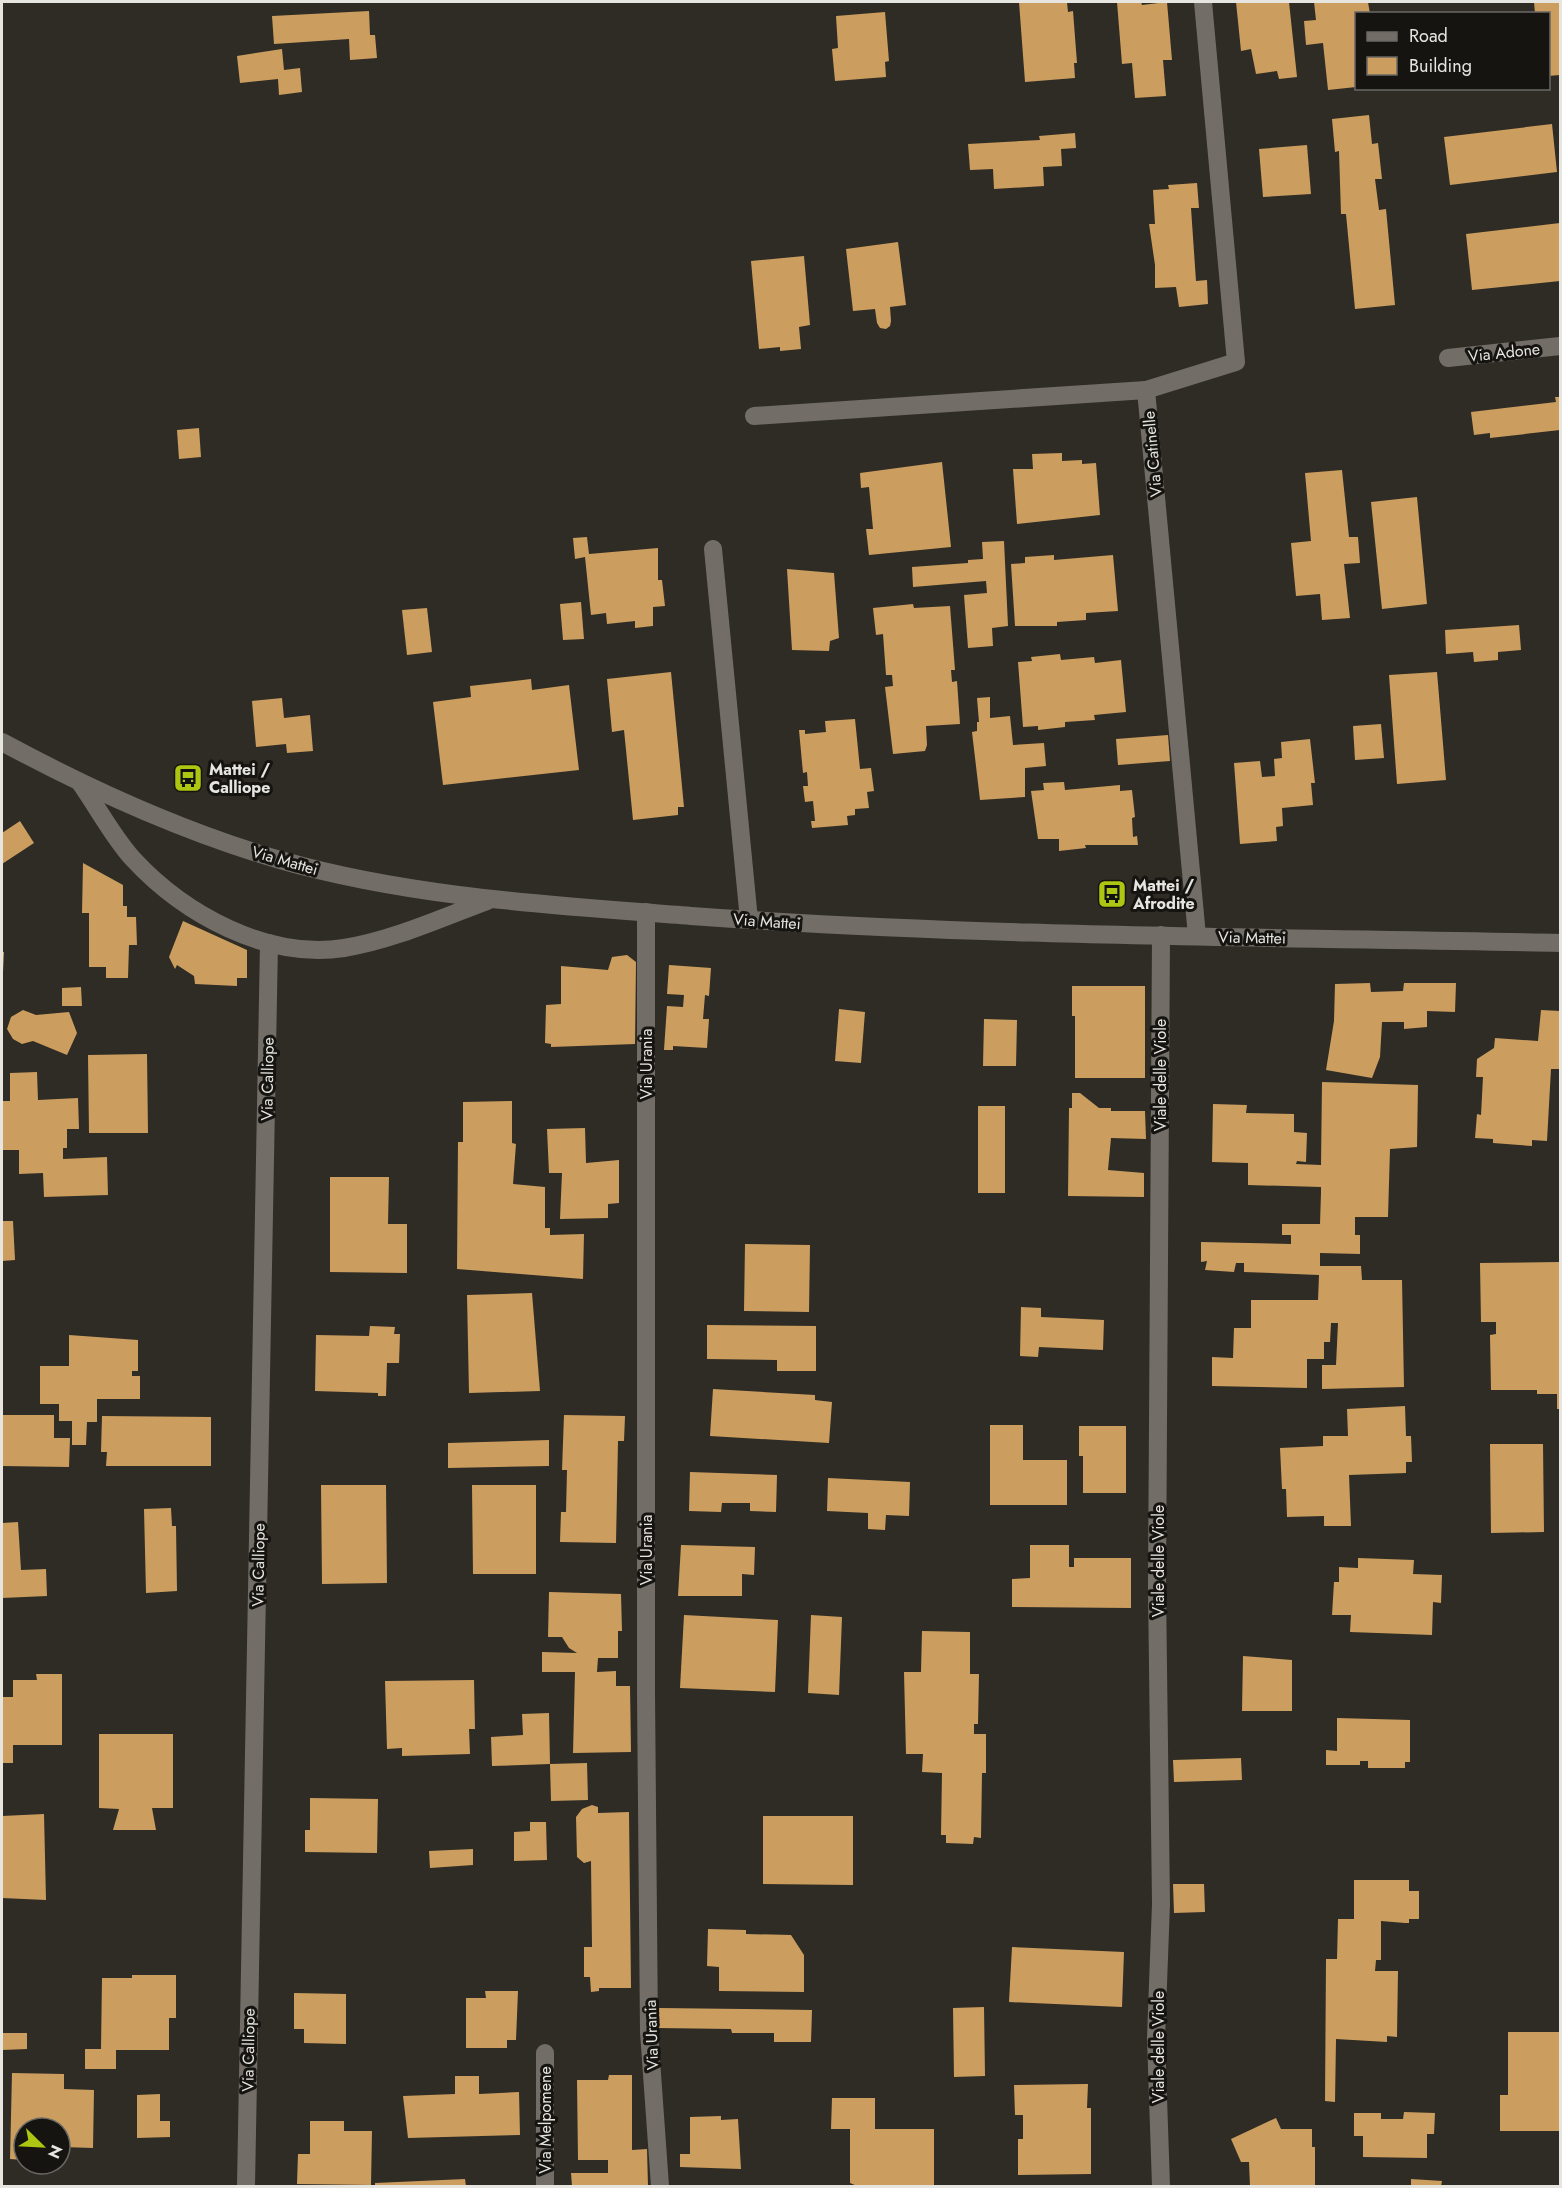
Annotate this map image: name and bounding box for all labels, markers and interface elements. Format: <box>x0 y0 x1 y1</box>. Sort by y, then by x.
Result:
legend <box>1355 12 1550 90</box>
text: Road <box>1409 23 1448 49</box>
text: Building <box>1409 53 1472 79</box>
street label: Via Adone <box>1467 337 1541 368</box>
street label: Via Catinelle <box>1137 410 1168 498</box>
place label: Mattei / Calliope <box>209 758 270 799</box>
bus stop icon: Mattei / Calliope <box>172 762 204 794</box>
street label: Via Mattei <box>249 840 321 881</box>
place label: Mattei / Afrodite <box>1132 874 1195 915</box>
bus stop icon: Mattei / Afrodite <box>1096 878 1128 910</box>
street label: Via Mattei <box>732 908 802 935</box>
street label: Via Mattei <box>1218 925 1286 950</box>
street label: Viale delle Viole <box>1149 1019 1172 1131</box>
street label: Via Urania <box>635 1029 658 1099</box>
street label: Via Calliope <box>255 1037 280 1121</box>
street label: Viale delle Viole <box>1147 1505 1170 1617</box>
street label: Via Urania <box>635 1515 658 1585</box>
street label: Via Calliope <box>246 1523 271 1607</box>
street label: Viale delle Viole <box>1147 1991 1170 2103</box>
street label: Via Urania <box>639 1999 664 2071</box>
street label: Via Calliope <box>236 2008 261 2092</box>
street label: Via Melpomene <box>534 2066 557 2174</box>
north arrow <box>12 2116 72 2176</box>
text: N <box>42 2141 68 2162</box>

